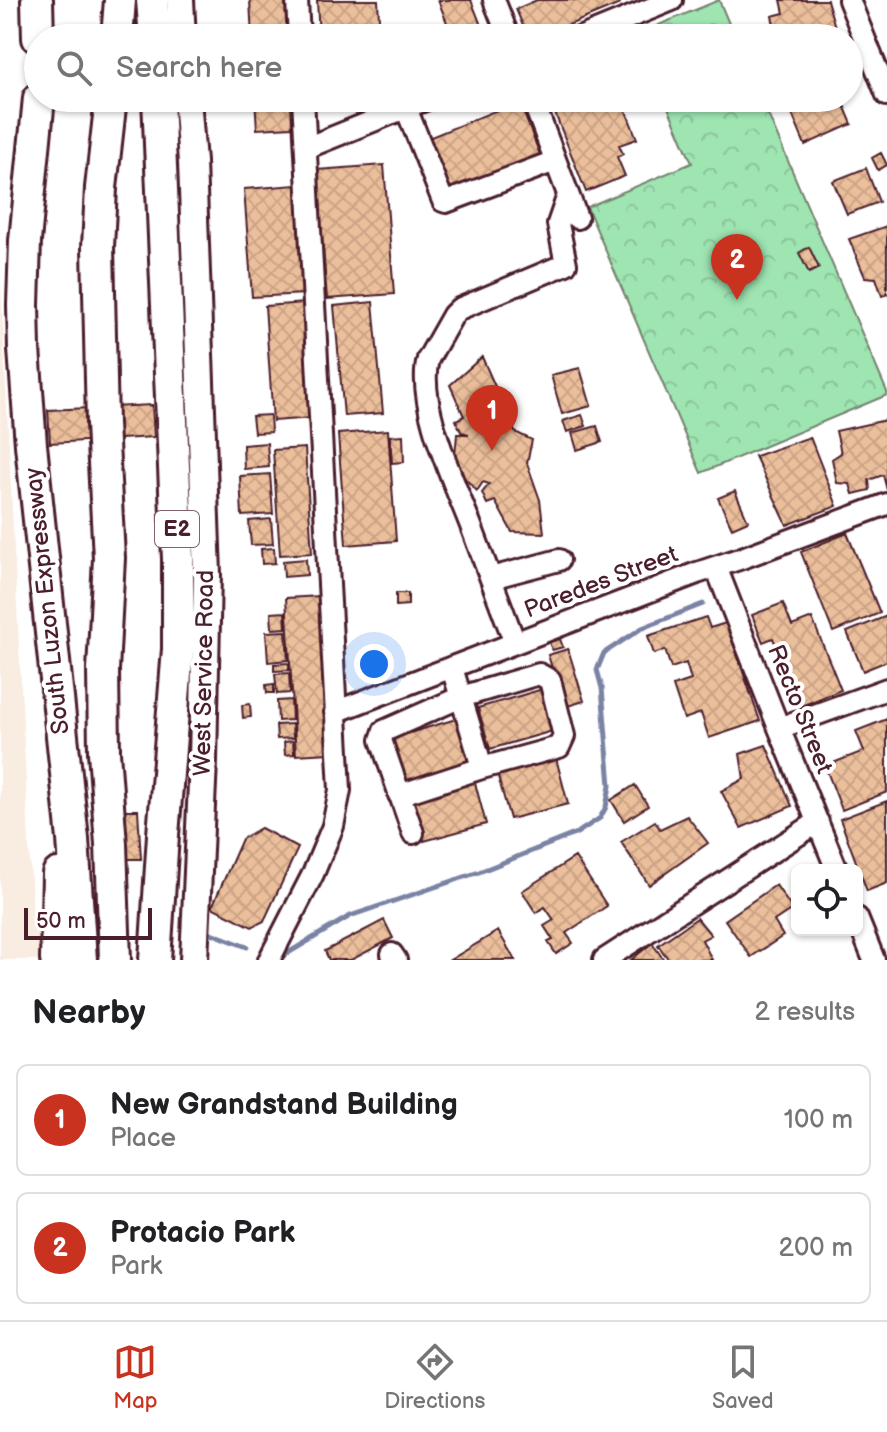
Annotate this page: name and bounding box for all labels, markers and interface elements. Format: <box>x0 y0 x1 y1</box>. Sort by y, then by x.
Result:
search box <box>24 24 863 112</box>
icon: search <box>52 46 96 90</box>
text: Search here <box>116 50 282 86</box>
pin: 2 <box>711 234 763 300</box>
pin: 1 <box>466 385 518 451</box>
street label: South Luzon Expressway <box>19 466 75 736</box>
road number: E2 <box>155 511 199 547</box>
street label: Paredes Street <box>520 539 682 625</box>
street label: West Service Road <box>188 570 220 776</box>
street label: Recto Street <box>761 640 839 778</box>
your location <box>354 644 394 684</box>
map controls <box>791 864 863 936</box>
button: locate <box>791 864 863 936</box>
scale bar <box>24 904 152 940</box>
text: 50 m <box>36 908 86 935</box>
text: Nearby <box>32 992 146 1033</box>
text: 2 results <box>755 997 855 1028</box>
text: New Grandstand Building <box>110 1087 458 1123</box>
text: 1 <box>55 1105 65 1136</box>
text: 100 m <box>784 1105 853 1136</box>
text: Place <box>110 1123 176 1154</box>
text: Protacio Park <box>110 1215 295 1251</box>
text: 2 <box>52 1233 68 1264</box>
text: 200 m <box>779 1233 853 1264</box>
text: Park <box>110 1251 162 1282</box>
tab: Map <box>113 1340 158 1415</box>
tab: Directions <box>384 1340 485 1415</box>
tab: Saved <box>712 1340 774 1415</box>

